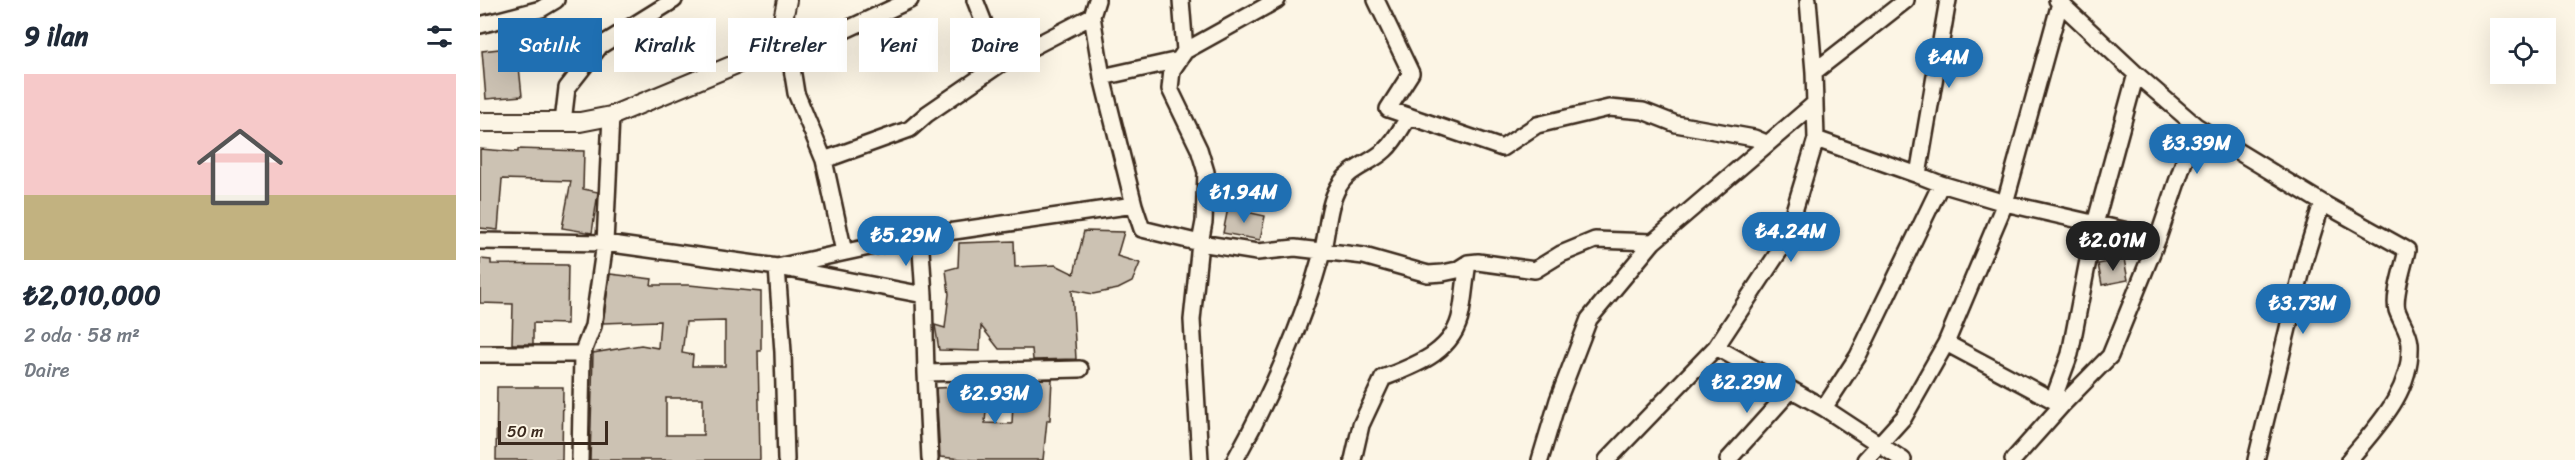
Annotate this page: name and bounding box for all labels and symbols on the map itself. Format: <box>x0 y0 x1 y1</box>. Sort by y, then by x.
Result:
pin: ₺4M <box>1920 38 1978 89</box>
pin: ₺3.39M <box>2148 124 2246 175</box>
pin: ₺1.94M <box>1195 173 1293 224</box>
pin: ₺4.24M <box>1742 212 1840 263</box>
pin: ₺5.29M <box>857 216 955 267</box>
pin: ₺2.01M <box>2064 221 2162 272</box>
pin: ₺3.73M <box>2254 284 2352 335</box>
pin: ₺2.29M <box>1698 363 1796 414</box>
pin: ₺2.93M <box>946 374 1044 425</box>
scale bar <box>498 418 608 446</box>

